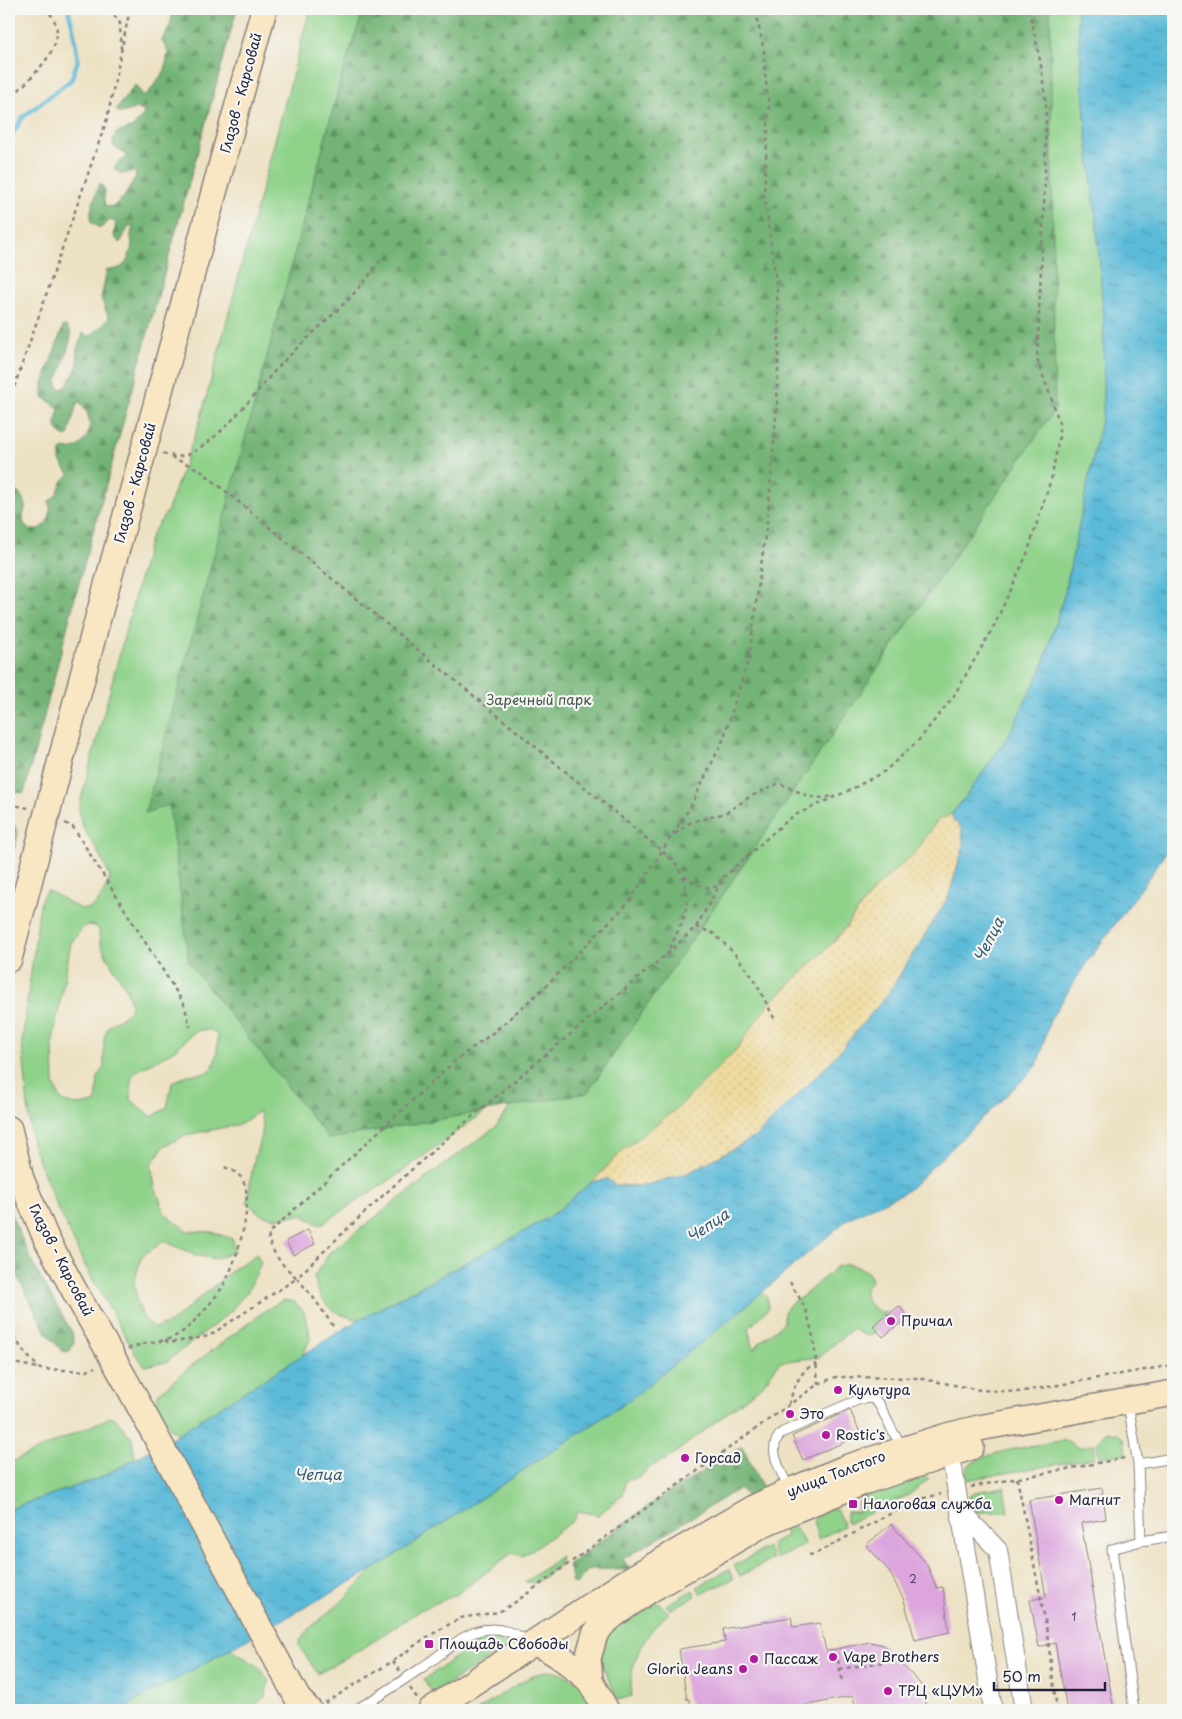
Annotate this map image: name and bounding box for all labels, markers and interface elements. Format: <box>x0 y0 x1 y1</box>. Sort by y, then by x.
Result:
street label: Глазов - Карсовай <box>214 30 267 155</box>
street label: Глазов - Карсовай <box>108 420 161 545</box>
park label: Заречный парк <box>486 689 592 710</box>
water label: Чепца <box>967 913 1009 966</box>
street label: Глазов - Карсовай <box>24 1200 99 1320</box>
water label: Чепца <box>681 1202 734 1248</box>
place label: Причал <box>901 1310 953 1331</box>
marker: Причал <box>885 1315 897 1327</box>
place label: Культура <box>848 1379 911 1400</box>
marker: Культура <box>832 1384 844 1396</box>
place label: Это <box>799 1403 824 1424</box>
marker: Это <box>784 1408 796 1420</box>
place label: Rostic's <box>836 1424 885 1445</box>
marker: Rostic's <box>820 1429 832 1441</box>
street label: улица Толстого <box>783 1445 889 1502</box>
place label: Горсад <box>695 1447 741 1468</box>
marker: Горсад <box>679 1452 691 1464</box>
water label: Чепца <box>294 1462 342 1485</box>
place label: Магнит <box>1069 1489 1121 1510</box>
place label: Налоговая служба <box>863 1493 992 1514</box>
marker: Магнит <box>1053 1494 1065 1506</box>
marker: Налоговая служба <box>847 1498 859 1510</box>
house number: 2 <box>909 1570 917 1587</box>
house number: 1 <box>1072 1608 1077 1625</box>
place label: Площадь Свободы <box>439 1633 569 1654</box>
marker: Площадь Свободы <box>423 1638 435 1650</box>
place label: Vape Brothers <box>843 1646 939 1667</box>
place label: Пассаж <box>764 1648 819 1669</box>
marker: Vape Brothers <box>827 1651 839 1663</box>
marker: Пассаж <box>748 1653 760 1665</box>
place label: Gloria Jeans <box>647 1658 733 1679</box>
scale bar <box>994 1659 1106 1691</box>
marker: Gloria Jeans <box>737 1663 749 1675</box>
text: 50 m <box>1002 1664 1041 1687</box>
place label: ТРЦ «ЦУМ» <box>898 1680 983 1701</box>
marker: ТРЦ «ЦУМ» <box>882 1685 894 1697</box>

